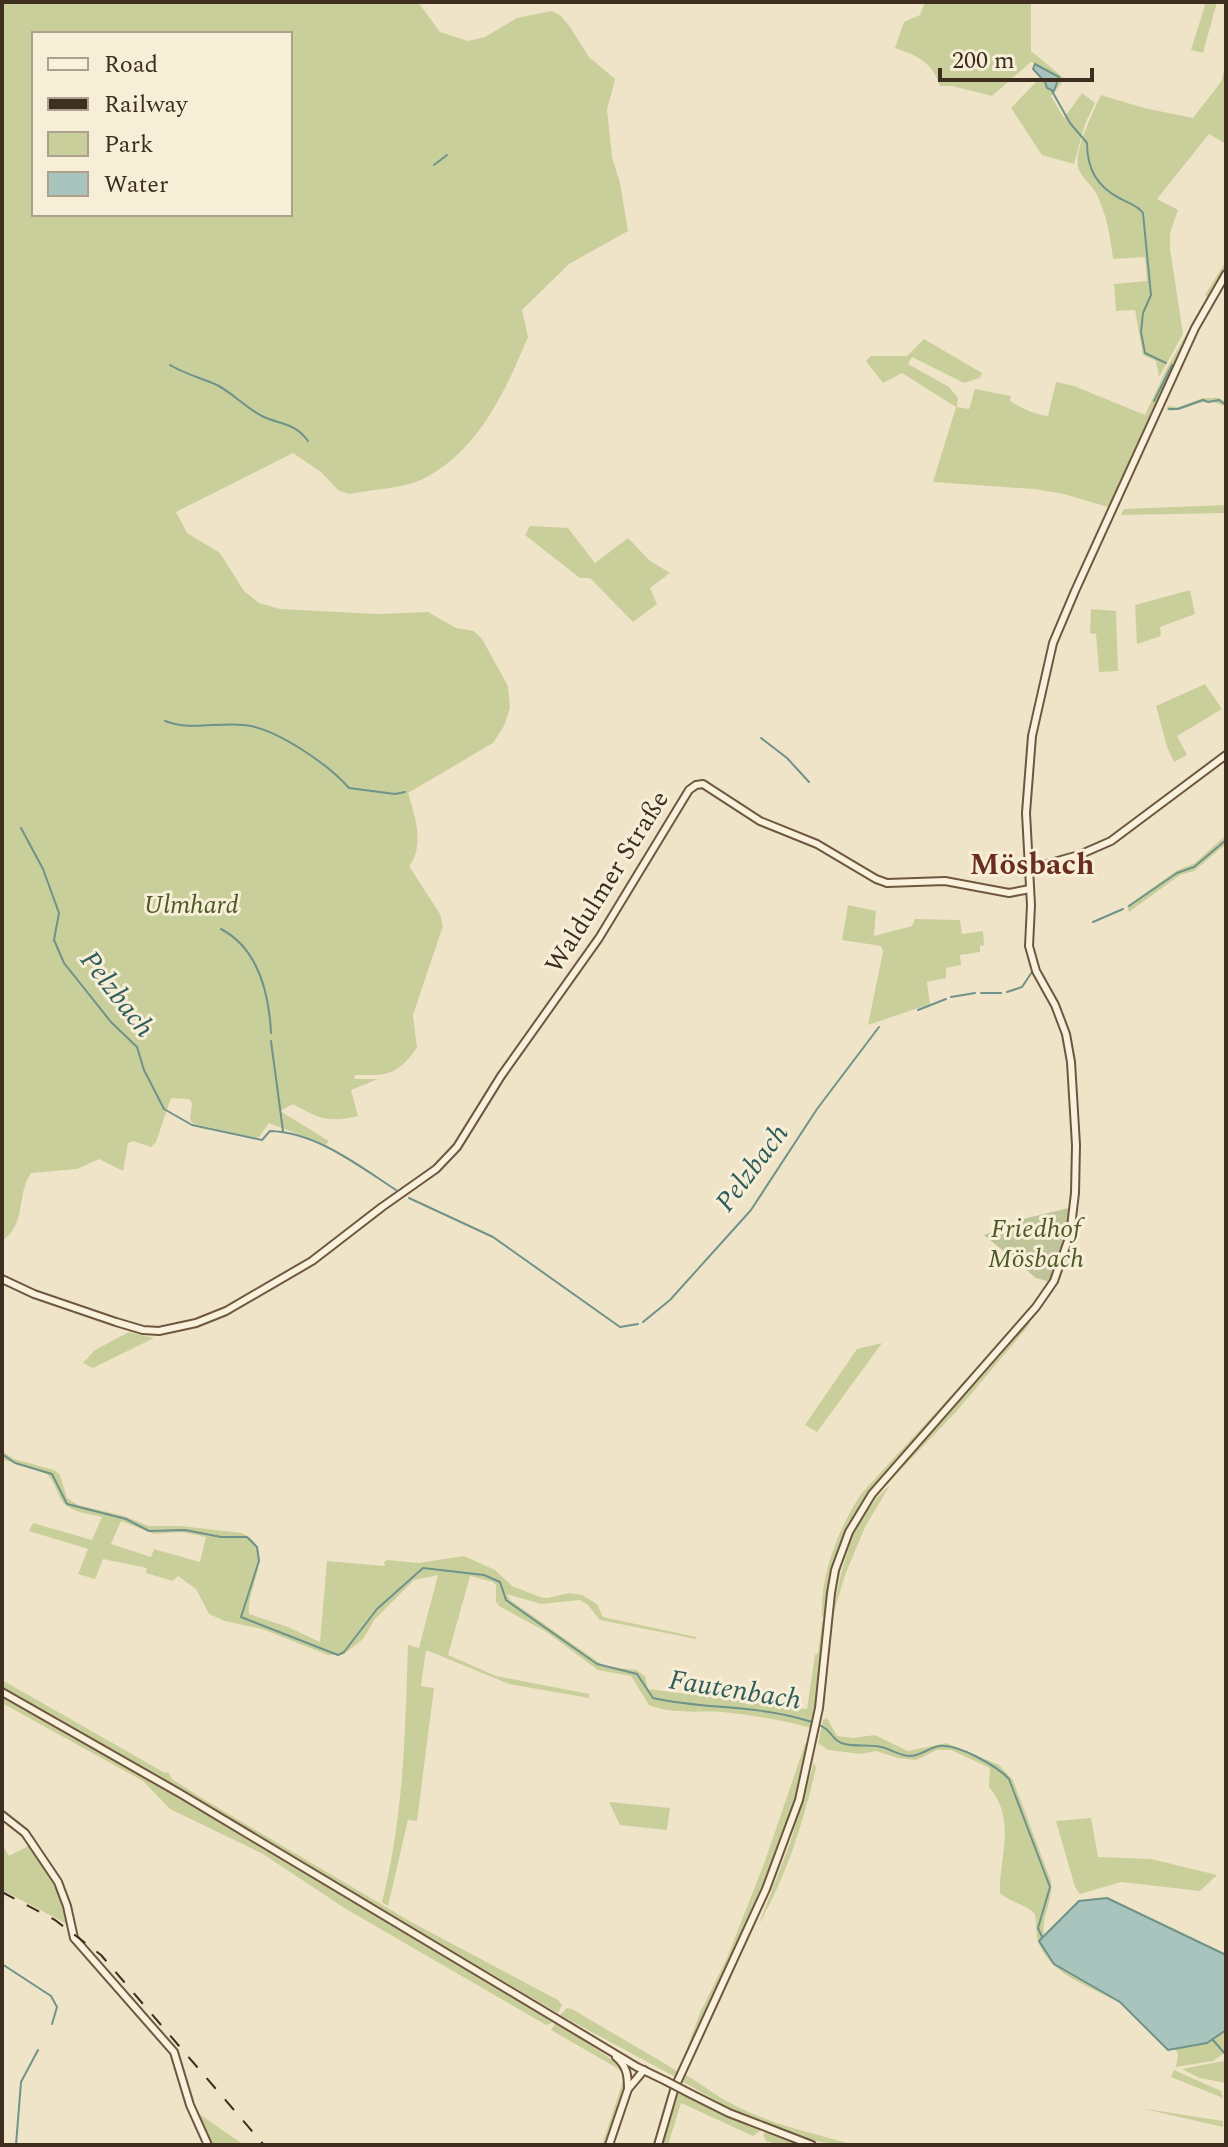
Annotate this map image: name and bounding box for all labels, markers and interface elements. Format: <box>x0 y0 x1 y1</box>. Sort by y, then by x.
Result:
legend <box>32 32 292 216</box>
scale bar <box>940 32 1092 82</box>
text: 200 m <box>952 43 1015 79</box>
text: Road <box>104 47 158 83</box>
text: Railway <box>104 87 189 123</box>
text: Park <box>104 127 154 163</box>
text: Water <box>104 167 168 203</box>
street label: Waldulmer Straße <box>535 783 679 981</box>
district label: Mösbach <box>970 842 1094 888</box>
park label: Ulmhard <box>143 885 239 925</box>
water label: Pelzbach <box>69 941 165 1047</box>
water label: Pelzbach <box>704 1115 800 1221</box>
park label: Friedhof Mösbach <box>988 1209 1085 1279</box>
water label: Fautenbach <box>666 1658 804 1722</box>

